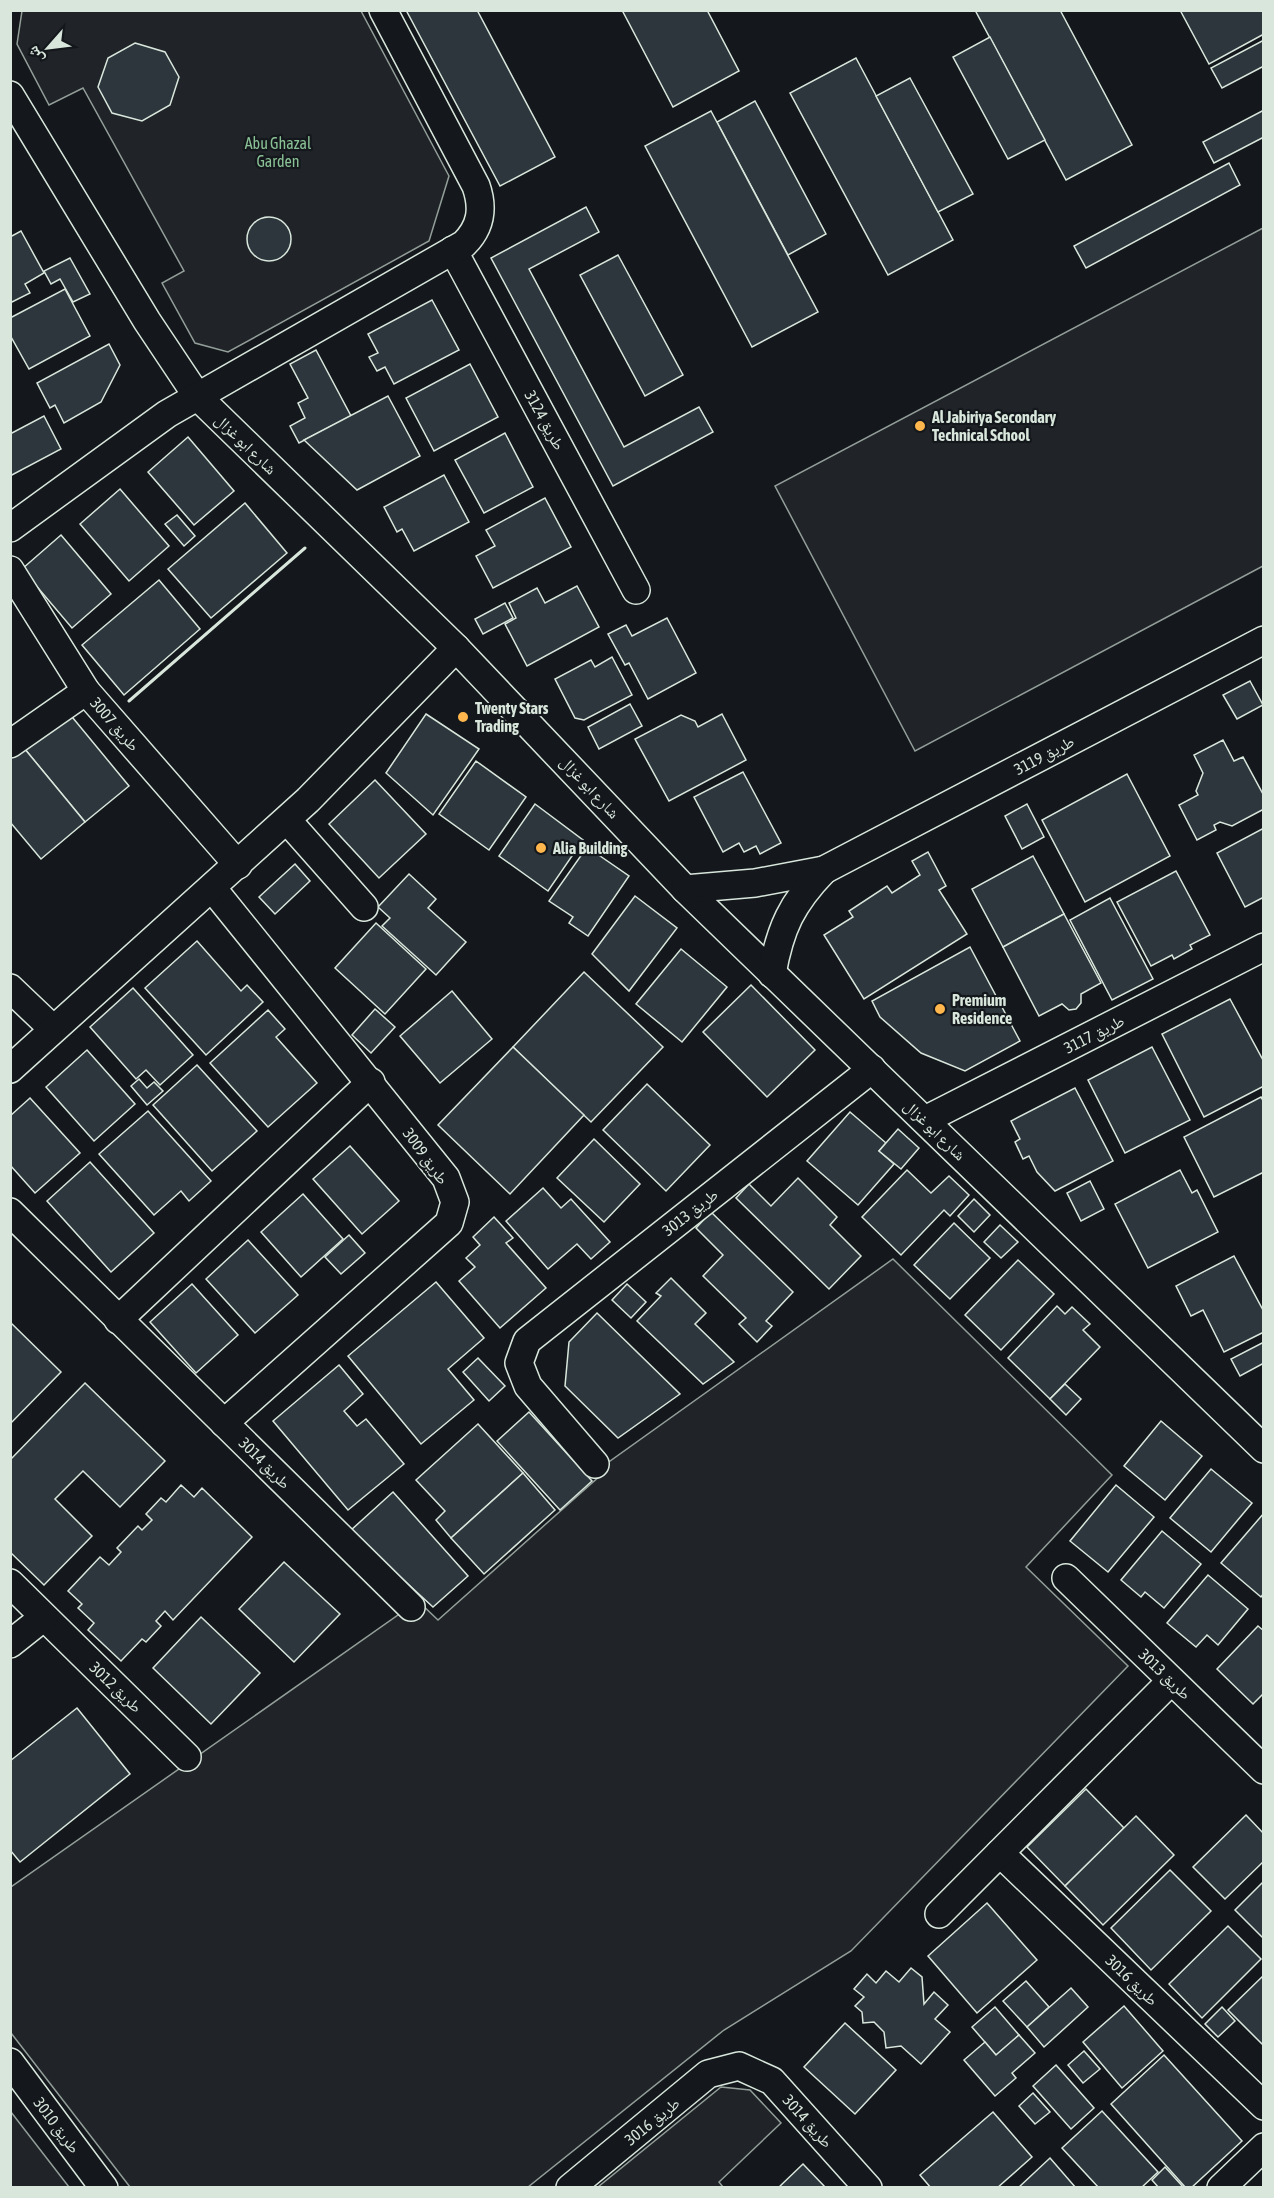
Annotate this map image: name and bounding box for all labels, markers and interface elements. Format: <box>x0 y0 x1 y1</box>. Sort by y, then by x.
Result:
north arrow <box>18 18 78 78</box>
text: ش <box>23 43 48 67</box>
park label: Abu Ghazal Garden <box>245 134 312 170</box>
street label: طريق 3124 <box>520 387 569 454</box>
place label: Al Jabiriya Secondary Technical School <box>931 408 1056 444</box>
street label: شارع ابو غزال <box>210 410 280 479</box>
marker: Al Jabiriya Secondary Technical School <box>913 419 927 433</box>
street label: طريق 3007 <box>85 694 143 756</box>
place label: Twenty Stars Trading <box>475 699 549 735</box>
marker: Twenty Stars Trading <box>456 710 470 724</box>
street label: طريق 3119 <box>1011 732 1078 780</box>
street label: شارع ابو غزال <box>555 752 623 823</box>
place label: Alia Building <box>552 839 627 857</box>
marker: Alia Building <box>534 841 548 855</box>
place label: Premium Residence <box>952 991 1012 1027</box>
marker: Premium Residence <box>933 1002 947 1016</box>
street label: طريق 3117 <box>1061 1011 1128 1059</box>
street label: شارع ابو غزال <box>899 1096 969 1165</box>
street label: طريق 3009 <box>398 1124 452 1189</box>
street label: طريق 3013 <box>659 1185 722 1241</box>
street label: طريق 3014 <box>234 1434 294 1494</box>
street label: طريق 3013 <box>1134 1645 1195 1705</box>
street label: طريق 3012 <box>85 1658 146 1718</box>
street label: طريق 3016 <box>1101 1951 1162 2011</box>
street label: طريق 3014 <box>778 2091 836 2153</box>
street label: طريق 3010 <box>29 2094 84 2158</box>
street label: طريق 3016 <box>621 2094 684 2150</box>

